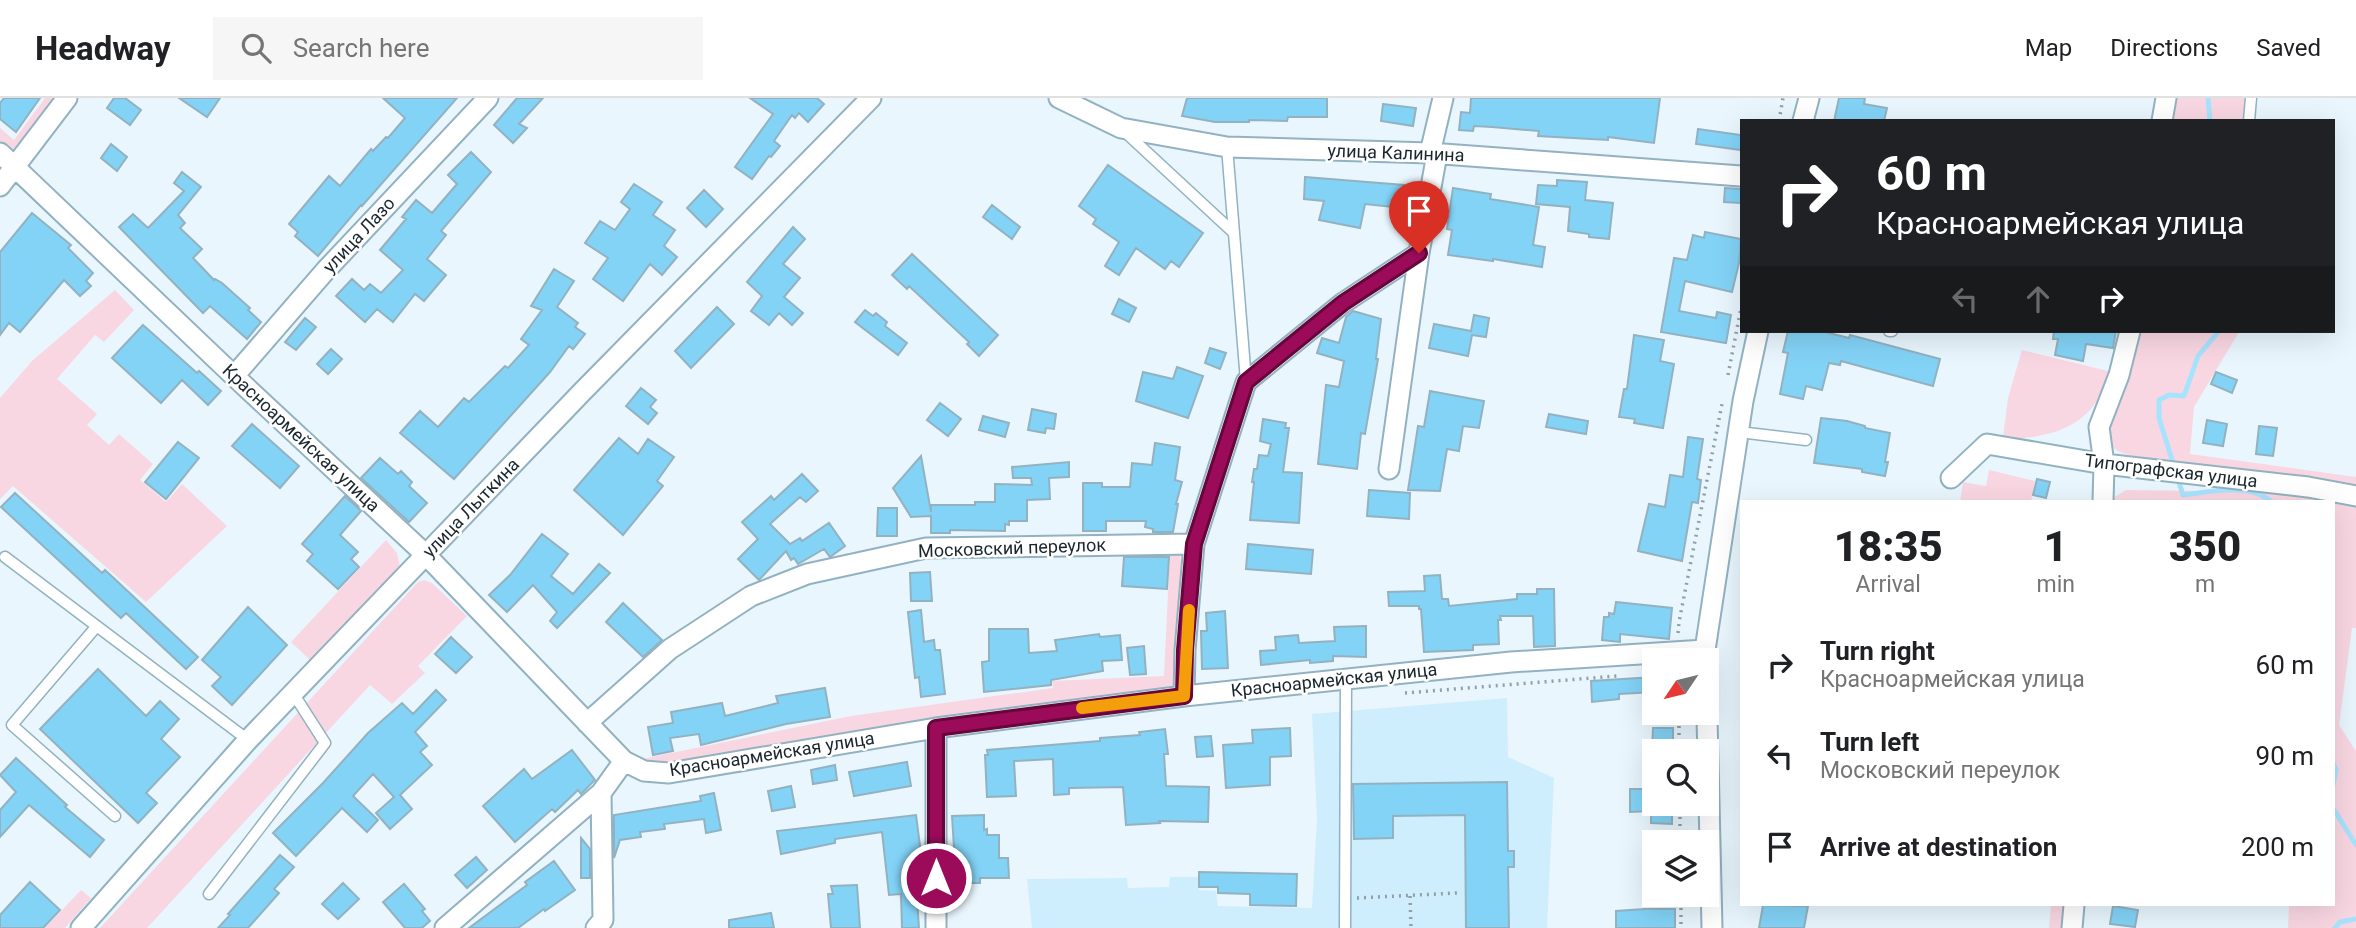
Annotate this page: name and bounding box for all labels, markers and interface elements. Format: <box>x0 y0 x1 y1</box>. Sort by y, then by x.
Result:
search box <box>213 17 703 80</box>
text: Headway <box>35 29 171 68</box>
icon: search <box>237 29 275 67</box>
text: Search here <box>293 33 429 63</box>
text: Map <box>2025 34 2072 62</box>
text: Directions <box>2110 34 2218 62</box>
text: Saved <box>2256 34 2321 62</box>
street label: улица Калинина <box>1327 140 1465 165</box>
text: 60 m <box>1876 145 1987 202</box>
icon: right <box>1761 147 1852 238</box>
pin <box>1389 181 1449 253</box>
street label: улица Лазо <box>318 192 399 277</box>
icon: arrive <box>1400 192 1438 230</box>
text: Красноармейская улица <box>1876 204 2244 242</box>
icon: left <box>1946 280 1984 318</box>
icon: ahead <box>2019 280 2057 318</box>
icon: right <box>2092 280 2130 318</box>
street label: Красноармейская улица <box>218 359 384 516</box>
street label: Типографская улица <box>2083 449 2259 492</box>
street label: улица Лыткина <box>418 454 523 562</box>
text: 18:35 <box>1834 522 1943 571</box>
text: 1 <box>2044 522 2068 571</box>
text: 350 <box>2169 522 2241 571</box>
street label: Московский переулок <box>918 534 1107 561</box>
text: Arrival <box>1856 571 1921 598</box>
text: min <box>2036 571 2075 598</box>
text: m <box>2195 571 2215 598</box>
text: Turn right <box>1820 636 1935 666</box>
icon: right <box>1761 646 1799 684</box>
north arrow <box>1642 648 1718 724</box>
map controls <box>1642 648 1719 907</box>
text: 60 m <box>2256 650 2314 680</box>
street label: Красноармейская улица <box>1230 658 1438 701</box>
text: Красноармейская улица <box>1820 666 2085 693</box>
street label: Красноармейская улица <box>668 727 876 780</box>
text: Turn left <box>1820 727 1919 757</box>
icon: left <box>1761 737 1799 775</box>
button: search <box>1642 739 1719 816</box>
text: 90 m <box>2256 741 2314 771</box>
text: Московский переулок <box>1820 757 2060 784</box>
icon: arrive <box>1761 828 1799 866</box>
button: layers <box>1642 830 1719 907</box>
text: Arrive at destination <box>1820 832 2057 862</box>
text: 200 m <box>2241 832 2314 862</box>
position arrow <box>899 841 973 915</box>

